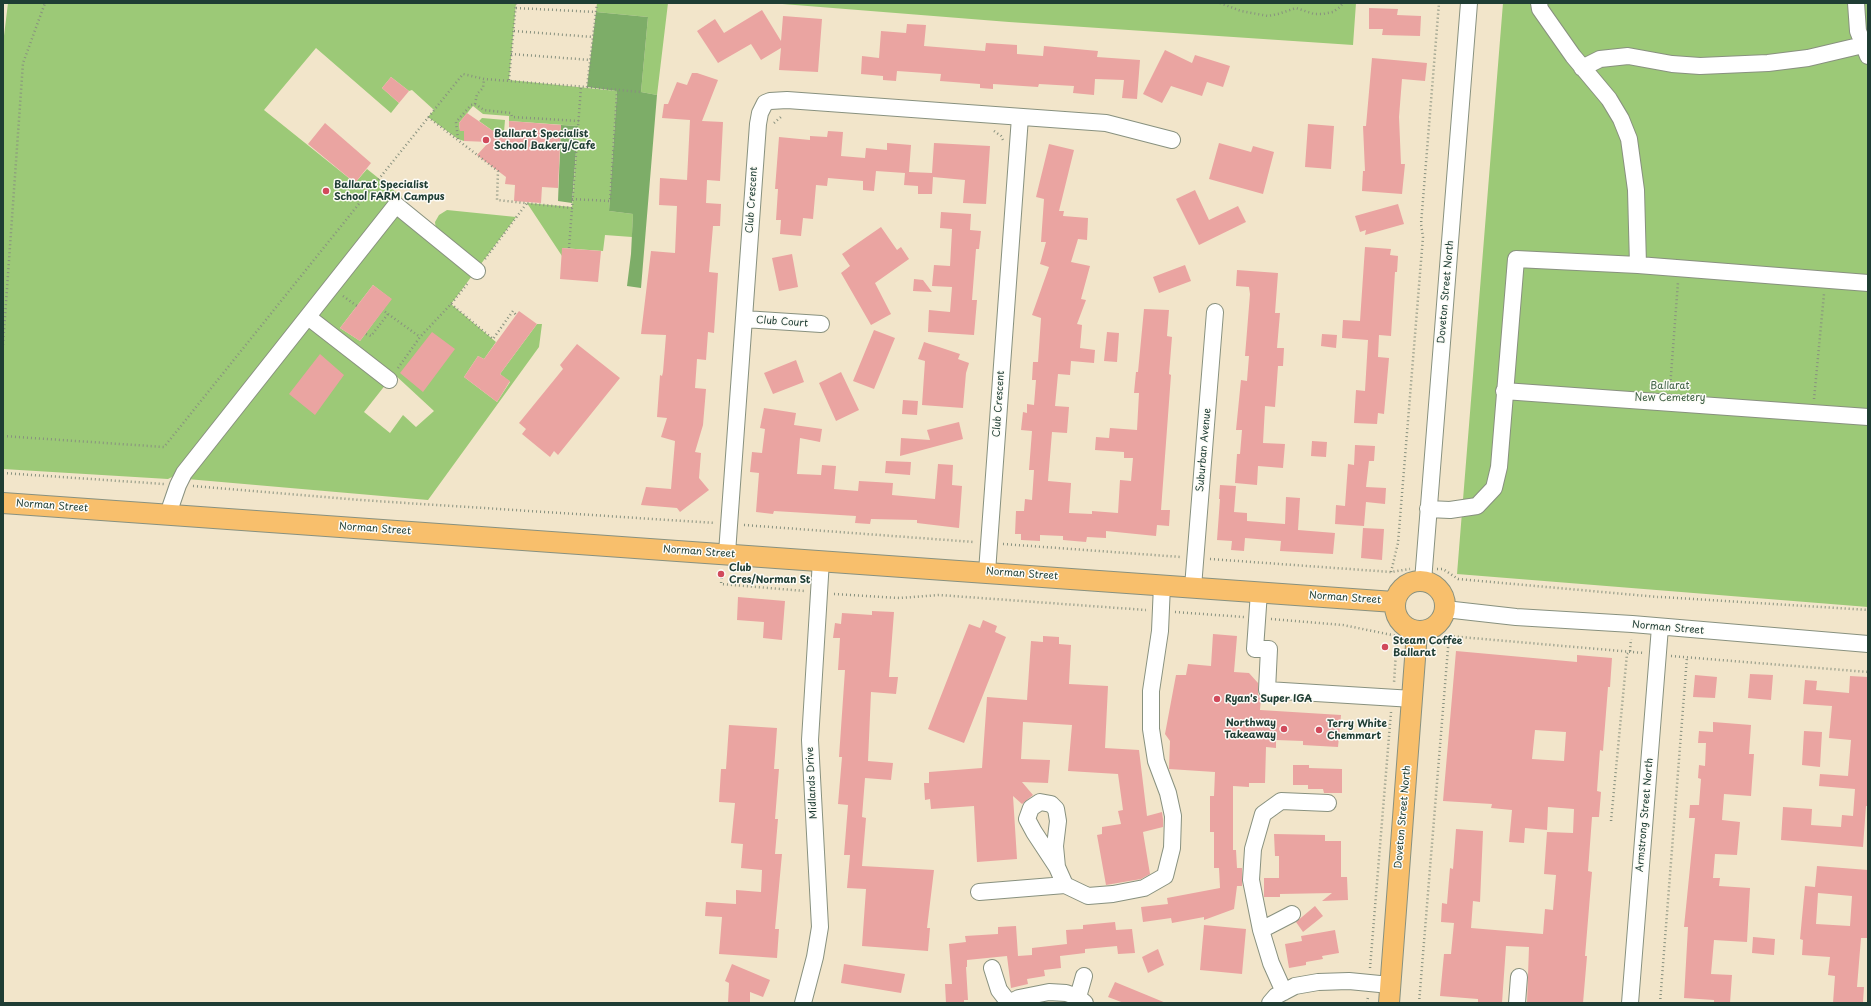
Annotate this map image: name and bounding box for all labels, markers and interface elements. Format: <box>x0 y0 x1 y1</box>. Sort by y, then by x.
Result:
place label: Ballarat Specialist School Bakery/Cafe <box>494 128 595 152</box>
marker: Ballarat Specialist School Bakery/Cafe <box>481 135 491 145</box>
street label: Club Crescent <box>744 166 760 234</box>
place label: Ballarat Specialist School FARM Campus <box>334 179 445 202</box>
marker: Ballarat Specialist School FARM Campus <box>321 186 331 196</box>
street label: Doveton Street North <box>1436 240 1456 344</box>
street label: Club Court <box>756 314 808 330</box>
street label: Club Crescent <box>991 370 1007 438</box>
park label: Ballarat New Cemetery <box>1635 380 1705 404</box>
street label: Suburban Avenue <box>1194 408 1214 492</box>
street label: Norman Street <box>16 497 88 515</box>
street label: Norman Street <box>339 520 411 538</box>
street label: Norman Street <box>663 543 735 561</box>
place label: Club Cres/Norman St <box>729 562 811 586</box>
street label: Norman Street <box>986 565 1058 583</box>
marker: Club Cres/Norman St <box>716 569 726 579</box>
street label: Norman Street <box>1309 589 1381 607</box>
street label: Norman Street <box>1631 619 1705 637</box>
place label: Steam Coffee Ballarat <box>1393 635 1462 658</box>
marker: Steam Coffee Ballarat <box>1380 642 1390 652</box>
place label: Ryan's Super IGA <box>1225 693 1312 705</box>
marker: Ryan's Super IGA <box>1212 694 1222 704</box>
place label: Northway Takeaway <box>1224 717 1276 740</box>
place label: Terry White Chemmart <box>1327 718 1387 742</box>
marker: Northway Takeaway <box>1279 724 1289 734</box>
marker: Terry White Chemmart <box>1314 725 1324 735</box>
street label: Midlands Drive <box>804 747 820 819</box>
street label: Armstrong Street North <box>1634 757 1656 873</box>
street label: Doveton Street North <box>1393 765 1413 869</box>

